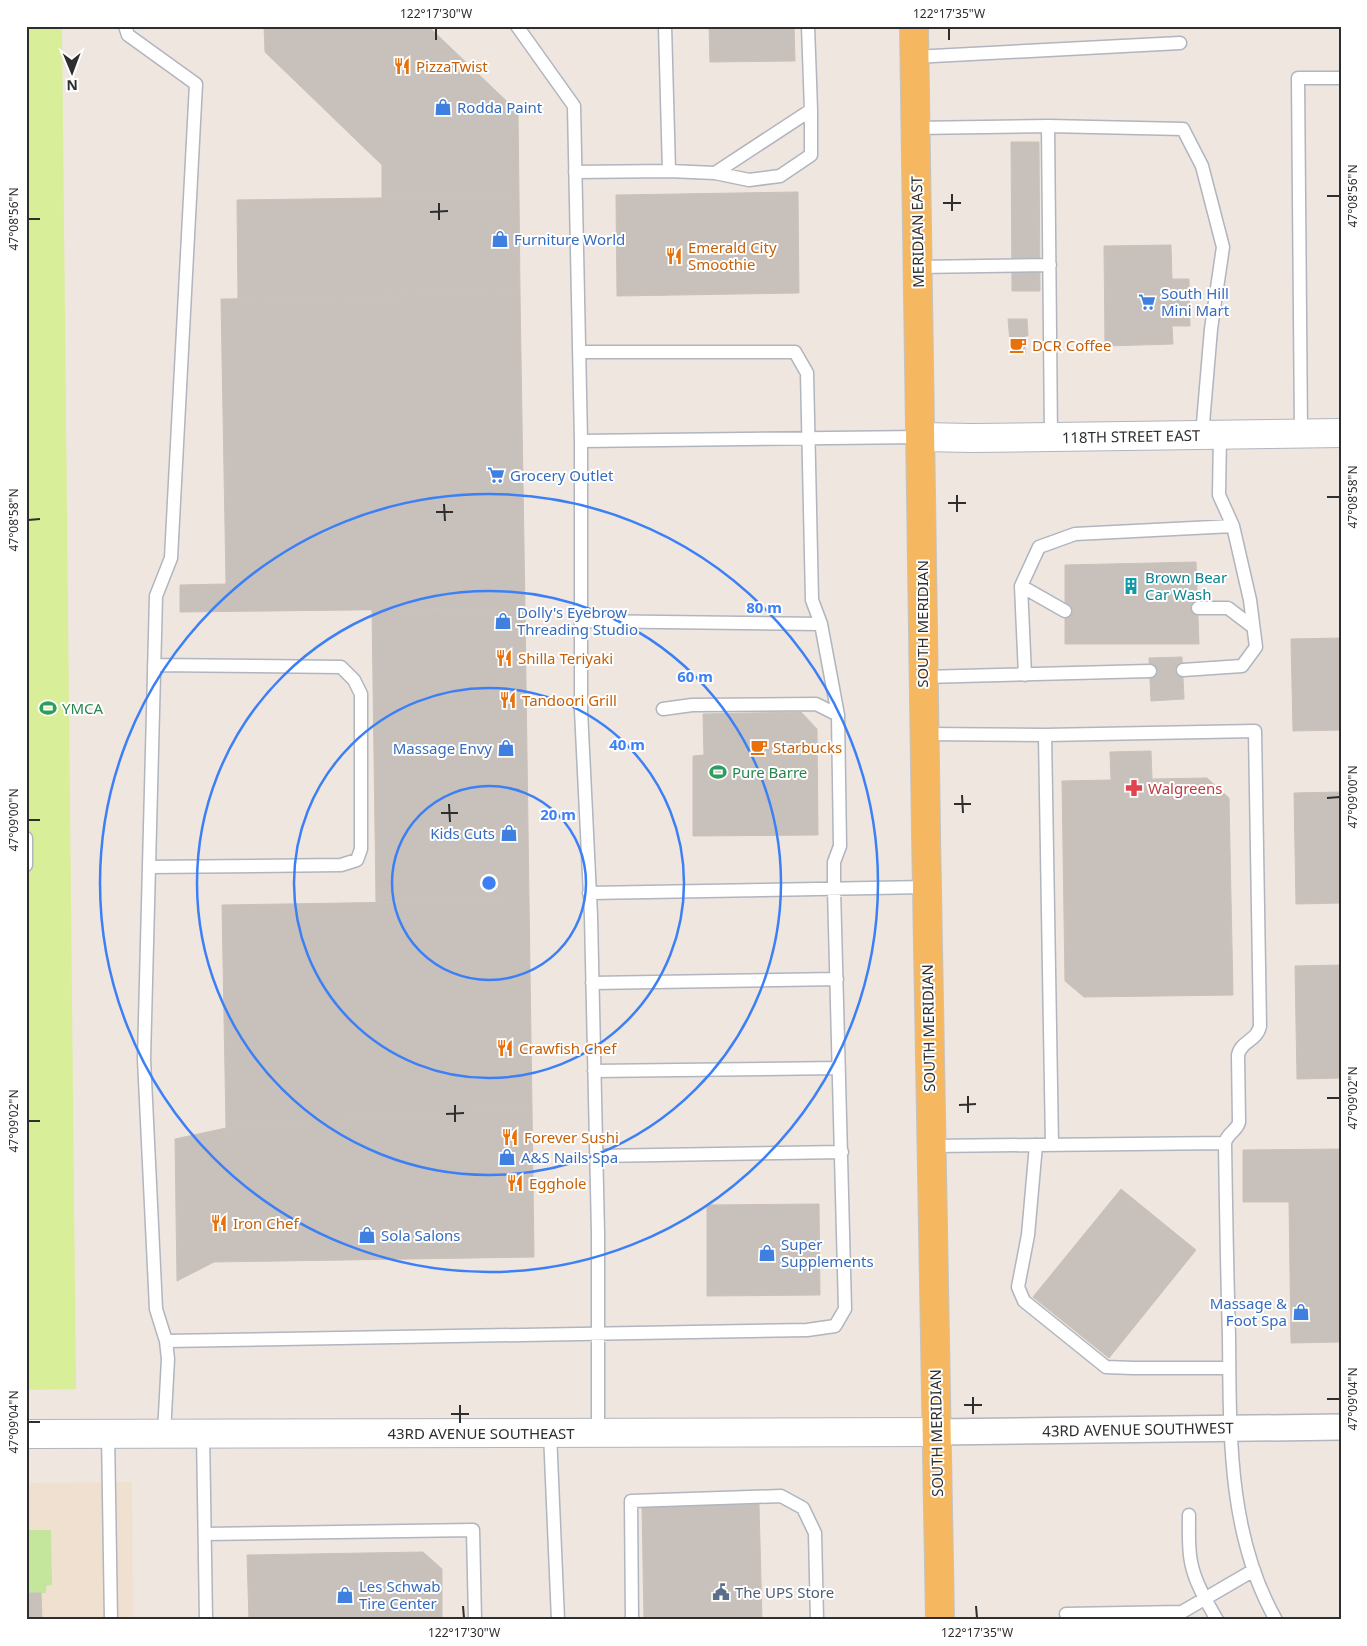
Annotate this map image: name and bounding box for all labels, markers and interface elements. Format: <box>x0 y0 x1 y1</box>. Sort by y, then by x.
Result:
text: 122°17'30"W <box>400 5 472 22</box>
text: 122°17'35"W <box>913 5 985 22</box>
north arrow <box>48 48 98 98</box>
restaurant icon: PizzaTwist <box>392 56 412 76</box>
place label: PizzaTwist <box>416 56 488 76</box>
text: N <box>66 76 78 95</box>
shop icon: Rodda Paint <box>433 97 453 117</box>
place label: Rodda Paint <box>457 97 543 117</box>
text: 47°08'56"N <box>1344 164 1361 228</box>
street label: MERIDIAN EAST <box>906 175 928 288</box>
text: 47°08'56"N <box>5 187 22 251</box>
shop icon: Furniture World <box>490 229 510 249</box>
place label: Furniture World <box>514 229 625 249</box>
place label: Emerald City Smoothie <box>688 237 777 274</box>
restaurant icon: Emerald City Smoothie <box>664 246 684 266</box>
place label: South Hill Mini Mart <box>1161 283 1230 320</box>
supermarket icon: South Hill Mini Mart <box>1137 292 1157 312</box>
cafe icon: DCR Coffee <box>1008 335 1028 355</box>
place label: DCR Coffee <box>1032 335 1111 355</box>
street label: 118TH STREET EAST <box>1062 425 1201 447</box>
supermarket icon: Grocery Outlet <box>486 465 506 485</box>
place label: Grocery Outlet <box>510 465 614 485</box>
text: 47°08'58"N <box>1344 465 1361 529</box>
text: 47°08'58"N <box>5 488 22 552</box>
street label: SOUTH MERIDIAN <box>912 560 932 688</box>
place label: Brown Bear Car Wash <box>1145 567 1227 604</box>
building icon: Brown Bear Car Wash <box>1121 576 1141 596</box>
text: 80 m <box>746 597 782 617</box>
place label: Dolly's Eyebrow Threading Studio <box>517 602 638 639</box>
shop icon: Dolly's Eyebrow Threading Studio <box>493 611 513 631</box>
restaurant icon: Shilla Teriyaki <box>494 648 514 668</box>
place label: Shilla Teriyaki <box>518 648 613 668</box>
text: 60 m <box>677 666 713 686</box>
restaurant icon: Tandoori Grill <box>498 690 518 710</box>
place label: Tandoori Grill <box>522 690 617 710</box>
sports icon: YMCA <box>38 698 58 718</box>
place label: YMCA <box>62 698 104 718</box>
text: 40 m <box>609 734 645 754</box>
cafe icon: Starbucks <box>749 737 769 757</box>
place label: Starbucks <box>773 737 842 757</box>
place label: Massage Envy <box>393 738 492 758</box>
shop icon: Massage Envy <box>496 738 516 758</box>
sports icon: Pure Barre <box>708 762 728 782</box>
place label: Pure Barre <box>732 762 807 782</box>
text: 47°09'00"N <box>1344 765 1361 829</box>
pharmacy icon: Walgreens <box>1124 778 1144 798</box>
place label: Walgreens <box>1148 778 1222 798</box>
text: 47°09'00"N <box>5 788 22 852</box>
text: 20 m <box>540 804 576 824</box>
place label: Kids Cuts <box>430 823 495 843</box>
shop icon: Kids Cuts <box>499 823 519 843</box>
centre of rings <box>480 874 498 892</box>
street label: SOUTH MERIDIAN <box>917 964 939 1092</box>
restaurant icon: Crawfish Chef <box>495 1038 515 1058</box>
place label: Crawfish Chef <box>519 1038 617 1058</box>
text: 47°09'02"N <box>1344 1066 1361 1130</box>
text: 47°09'02"N <box>5 1089 22 1153</box>
restaurant icon: Forever Sushi <box>500 1127 520 1147</box>
place label: Forever Sushi <box>524 1127 619 1147</box>
shop icon: A&S Nails Spa <box>497 1147 517 1167</box>
place label: A&S Nails Spa <box>521 1147 618 1167</box>
restaurant icon: Egghole <box>505 1173 525 1193</box>
place label: Egghole <box>529 1173 586 1193</box>
restaurant icon: Iron Chef <box>209 1213 229 1233</box>
place label: Iron Chef <box>233 1213 299 1233</box>
shop icon: Sola Salons <box>357 1225 377 1245</box>
place label: Sola Salons <box>381 1225 461 1245</box>
place label: Super Supplements <box>781 1234 874 1271</box>
shop icon: Super Supplements <box>757 1243 777 1263</box>
place label: Massage & Foot Spa <box>1210 1293 1287 1330</box>
shop icon: Massage & Foot Spa <box>1291 1302 1311 1322</box>
text: 47°09'04"N <box>1344 1367 1361 1431</box>
street label: SOUTH MERIDIAN <box>925 1369 947 1497</box>
text: 47°09'04"N <box>5 1390 22 1454</box>
street label: 43RD AVENUE SOUTHWEST <box>1042 1417 1235 1441</box>
street label: 43RD AVENUE SOUTHEAST <box>387 1423 575 1443</box>
place label: Les Schwab Tire Center <box>359 1576 441 1613</box>
public building icon: The UPS Store <box>711 1582 731 1602</box>
place label: The UPS Store <box>735 1582 834 1602</box>
shop icon: Les Schwab Tire Center <box>335 1585 355 1605</box>
text: 122°17'30"W <box>428 1624 500 1641</box>
text: 122°17'35"W <box>941 1624 1013 1641</box>

